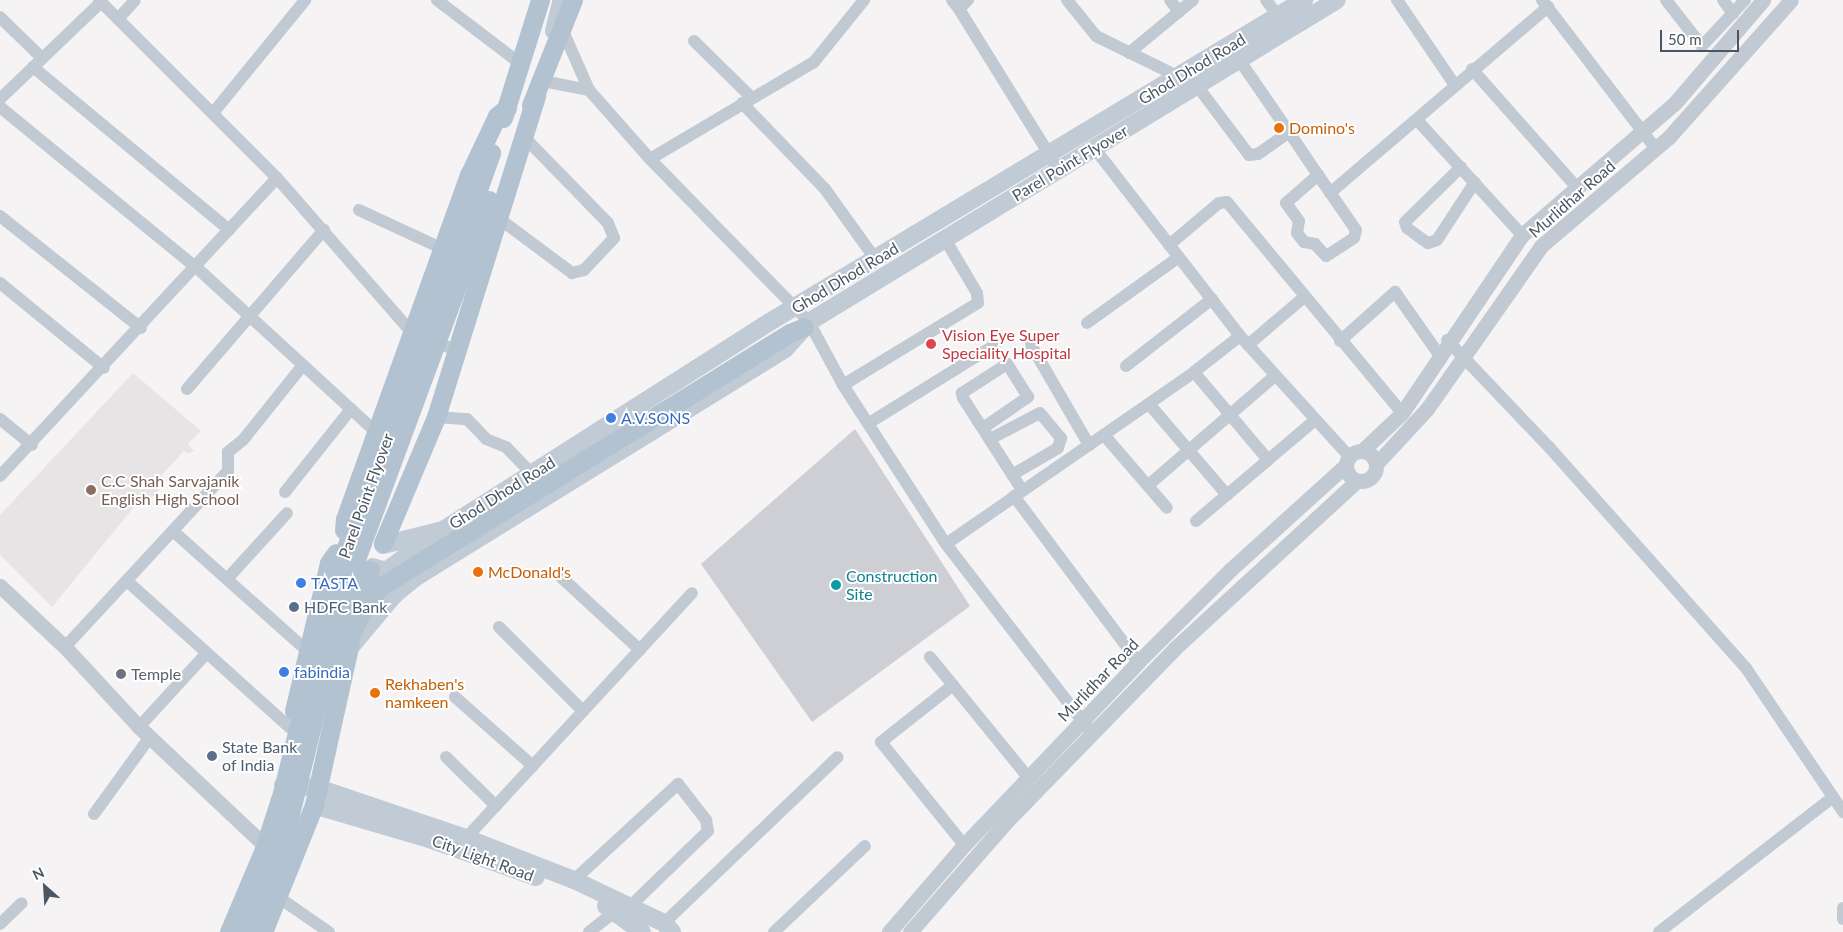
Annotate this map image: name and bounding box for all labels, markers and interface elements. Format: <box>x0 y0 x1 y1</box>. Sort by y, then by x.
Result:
scale bar <box>1663 20 1742 52</box>
street label: Ghod Dhod Road <box>1135 30 1249 108</box>
text: 50 m <box>1668 30 1702 48</box>
place label: Domino's <box>1289 118 1355 138</box>
street label: Parel Point Flyover <box>1009 121 1131 205</box>
marker: Domino's <box>1273 122 1285 134</box>
street label: Murlidhar Road <box>1525 156 1619 242</box>
street label: Ghod Dhod Road <box>788 239 902 317</box>
place label: Vision Eye Super Speciality Hospital <box>942 325 1071 363</box>
marker: Vision Eye Super Speciality Hospital <box>924 337 938 351</box>
place label: A.V.SONS <box>621 408 690 428</box>
marker: A.V.SONS <box>605 412 617 424</box>
street label: Parel Point Flyover <box>334 431 398 561</box>
street label: Ghod Dhod Road <box>446 453 558 533</box>
place label: C.C Shah Sarvajanik English High School <box>101 471 239 509</box>
marker: C.C Shah Sarvajanik English High School <box>85 484 97 496</box>
place label: McDonald's <box>488 562 571 582</box>
marker: McDonald's <box>472 566 484 578</box>
place label: Construction Site <box>846 566 937 604</box>
place label: TASTA <box>311 573 358 593</box>
marker: TASTA <box>295 577 307 589</box>
marker: Construction Site <box>830 579 842 591</box>
place label: HDFC Bank <box>304 597 387 617</box>
marker: HDFC Bank <box>288 601 300 613</box>
street label: Murlidhar Road <box>1053 634 1143 726</box>
place label: fabindia <box>294 662 350 682</box>
place label: Temple <box>131 664 181 684</box>
marker: fabindia <box>278 666 290 678</box>
marker: Temple <box>115 668 127 680</box>
place label: Rekhaben's namkeen <box>385 674 464 712</box>
marker: Rekhaben's namkeen <box>369 687 381 699</box>
place label: State Bank of India <box>222 737 297 775</box>
marker: State Bank of India <box>206 750 218 762</box>
street label: City Light Road <box>429 831 537 885</box>
north arrow <box>20 862 70 912</box>
text: N <box>30 863 47 883</box>

